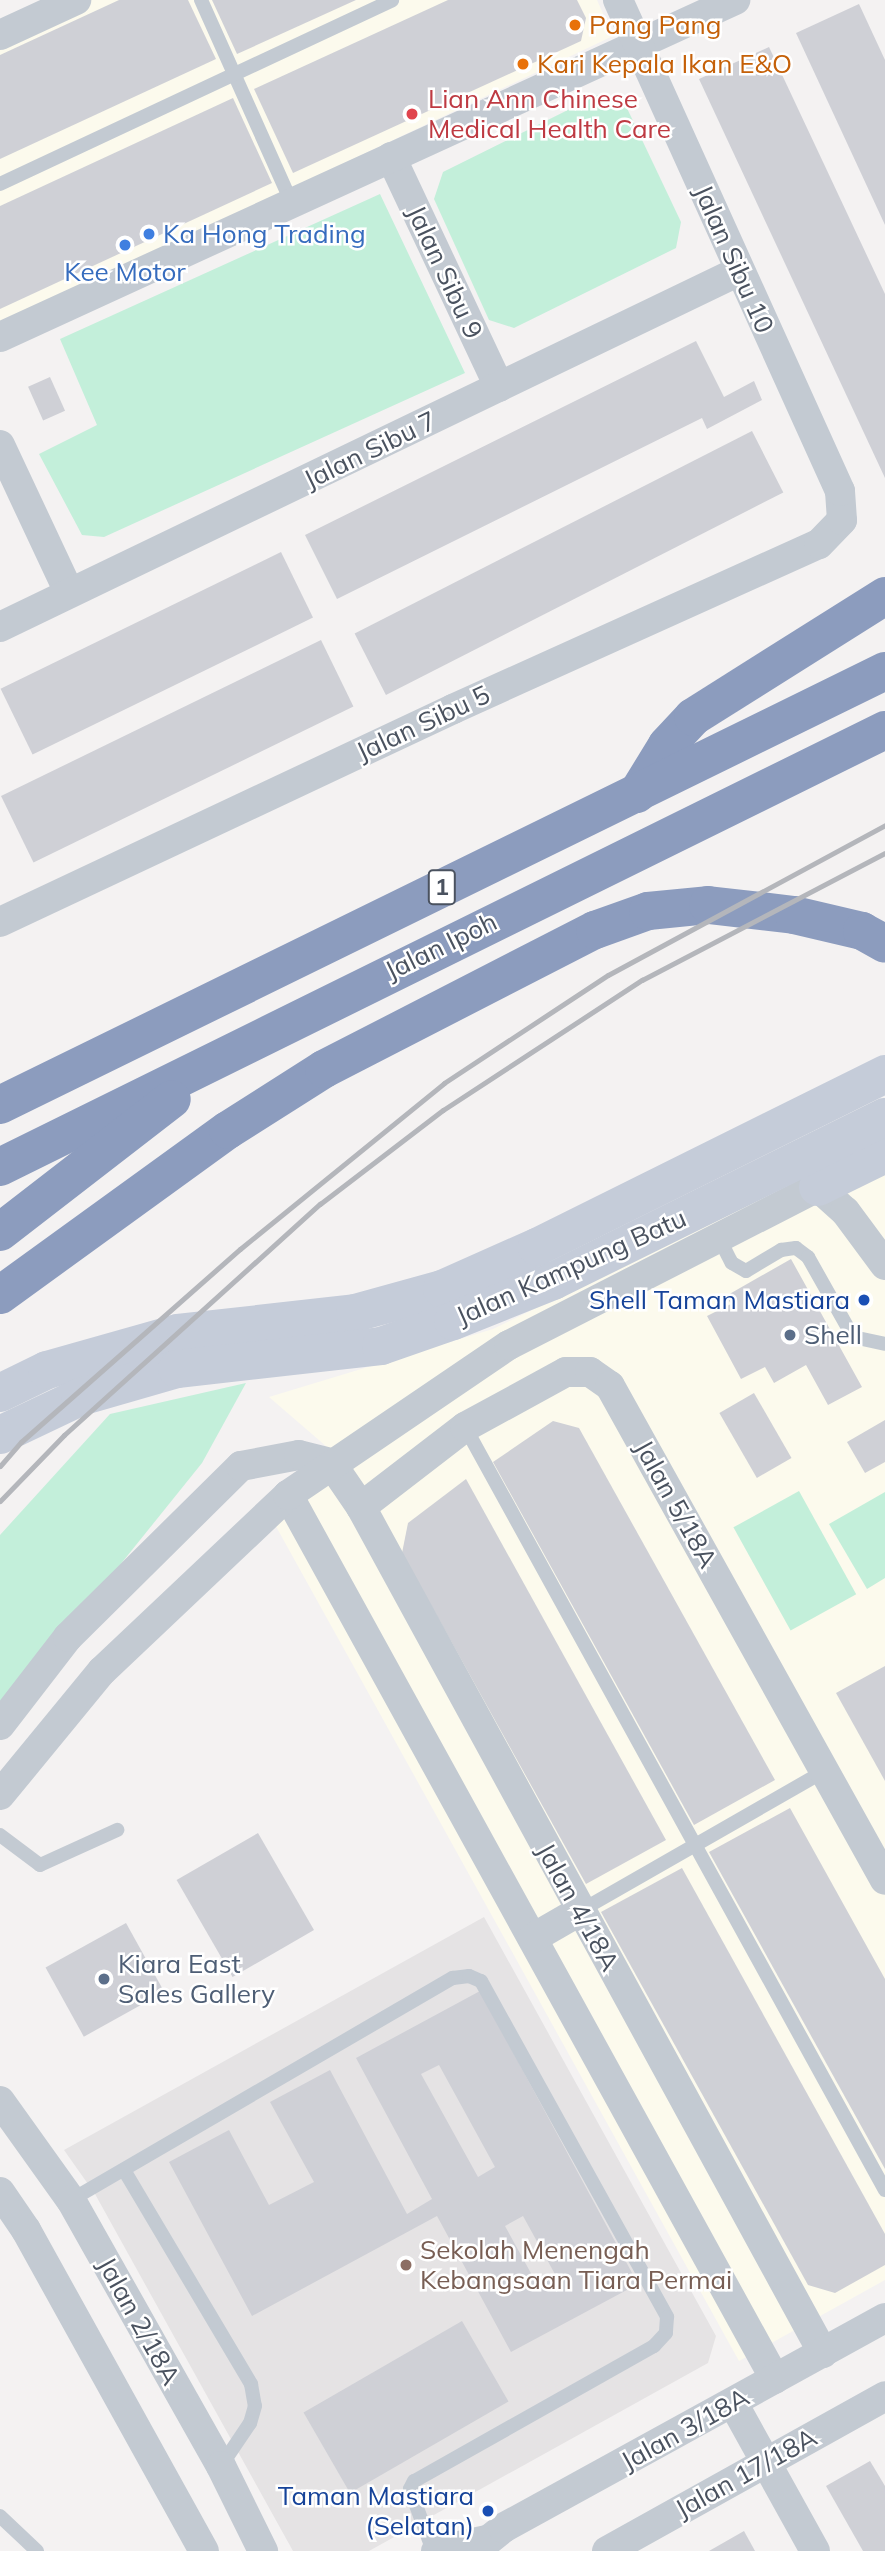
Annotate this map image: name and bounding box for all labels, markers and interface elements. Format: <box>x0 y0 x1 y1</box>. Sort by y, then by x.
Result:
place label: Pang Pang <box>589 9 721 41</box>
marker: Pang Pang <box>567 17 583 33</box>
place label: Kari Kepala Ikan E&O <box>537 48 792 80</box>
marker: Kari Kepala Ikan E&O <box>515 56 531 72</box>
place label: Lian Ann Chinese Medical Health Care <box>428 83 671 144</box>
marker: Lian Ann Chinese Medical Health Care <box>402 104 422 124</box>
street label: Jalan Sibu 10 <box>687 180 781 338</box>
street label: Jalan Sibu 9 <box>401 200 489 344</box>
place label: Ka Hong Trading <box>163 218 366 250</box>
marker: Ka Hong Trading <box>141 226 157 242</box>
marker: Kee Motor <box>117 237 133 253</box>
place label: Kee Motor <box>64 256 186 288</box>
street label: Jalan Sibu 7 <box>299 405 441 495</box>
street label: Jalan Sibu 5 <box>351 679 495 767</box>
road number: 1 <box>426 866 458 908</box>
street label: Jalan Ipoh <box>380 906 502 986</box>
street label: Jalan Kampung Batu <box>451 1202 691 1332</box>
place label: Shell Taman Mastiara <box>589 1284 850 1316</box>
marker: Shell Taman Mastiara <box>856 1292 872 1308</box>
place label: Shell <box>804 1319 862 1351</box>
marker: Shell <box>782 1327 798 1343</box>
street label: Jalan 5/18A <box>628 1435 724 1573</box>
street label: Jalan 4/18A <box>530 1838 626 1976</box>
place label: Kiara East Sales Gallery <box>118 1948 275 2010</box>
marker: Kiara East Sales Gallery <box>96 1971 112 1987</box>
place label: Sekolah Menengah Kebangsaan Tiara Permai <box>420 2234 732 2296</box>
street label: Jalan 2/18A <box>91 2252 187 2390</box>
marker: Sekolah Menengah Kebangsaan Tiara Permai <box>398 2257 414 2273</box>
street label: Jalan 3/18A <box>616 2381 754 2477</box>
street label: Jalan 17/18A <box>670 2421 822 2525</box>
place label: Taman Mastiara (Selatan) <box>278 2480 474 2542</box>
marker: Taman Mastiara (Selatan) <box>480 2503 496 2519</box>

